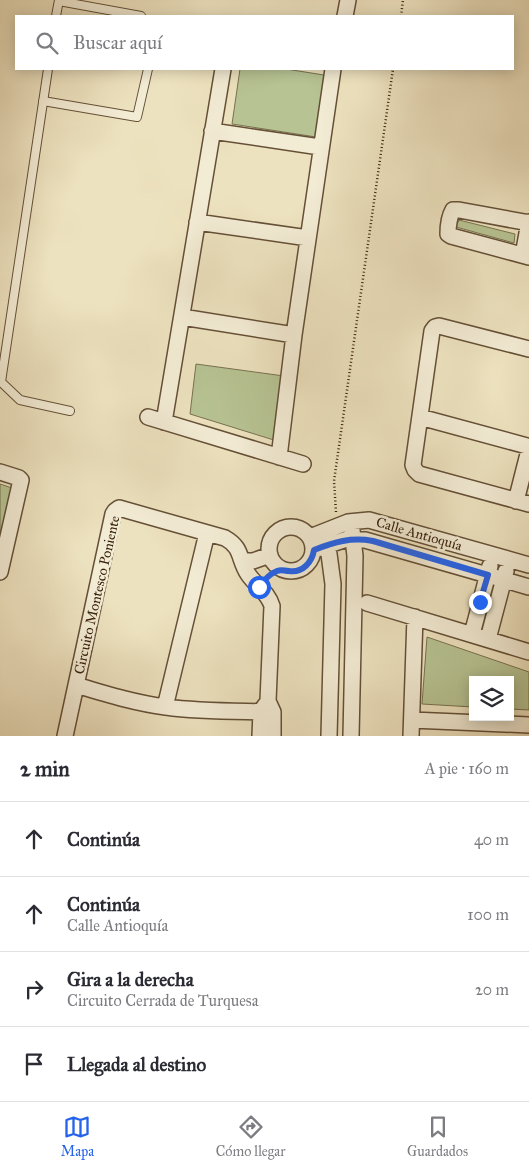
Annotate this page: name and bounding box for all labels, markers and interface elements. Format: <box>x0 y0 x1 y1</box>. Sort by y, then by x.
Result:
search box <box>15 15 514 70</box>
icon: search <box>33 29 61 57</box>
text: Buscar aquí <box>73 31 162 54</box>
street label: Circuito Montesco Poniente <box>70 514 124 676</box>
street label: Calle Antioquía <box>374 514 464 555</box>
route start <box>248 576 271 599</box>
route end <box>469 591 492 614</box>
map controls <box>469 676 514 721</box>
button: layers <box>469 676 514 721</box>
text: 2 min <box>20 756 70 782</box>
text: A pie · 160 m <box>425 759 509 778</box>
icon: ahead <box>20 825 48 853</box>
text: Continúa <box>67 828 140 851</box>
text: 40 m <box>474 830 509 849</box>
text: Continúa <box>67 893 140 916</box>
icon: ahead <box>20 900 48 928</box>
text: 100 m <box>467 905 509 924</box>
text: Calle Antioquía <box>67 916 168 935</box>
text: Gira a la derecha <box>67 968 194 991</box>
icon: right <box>20 975 48 1003</box>
text: 20 m <box>475 980 509 999</box>
text: Circuito Cerrada de Turquesa <box>67 991 258 1010</box>
icon: arrive <box>20 1050 48 1078</box>
text: Llegada al destino <box>67 1053 206 1076</box>
tab: Mapa <box>61 1113 94 1160</box>
tab: Cómo llegar <box>216 1113 285 1160</box>
tab: Guardados <box>407 1113 468 1160</box>

